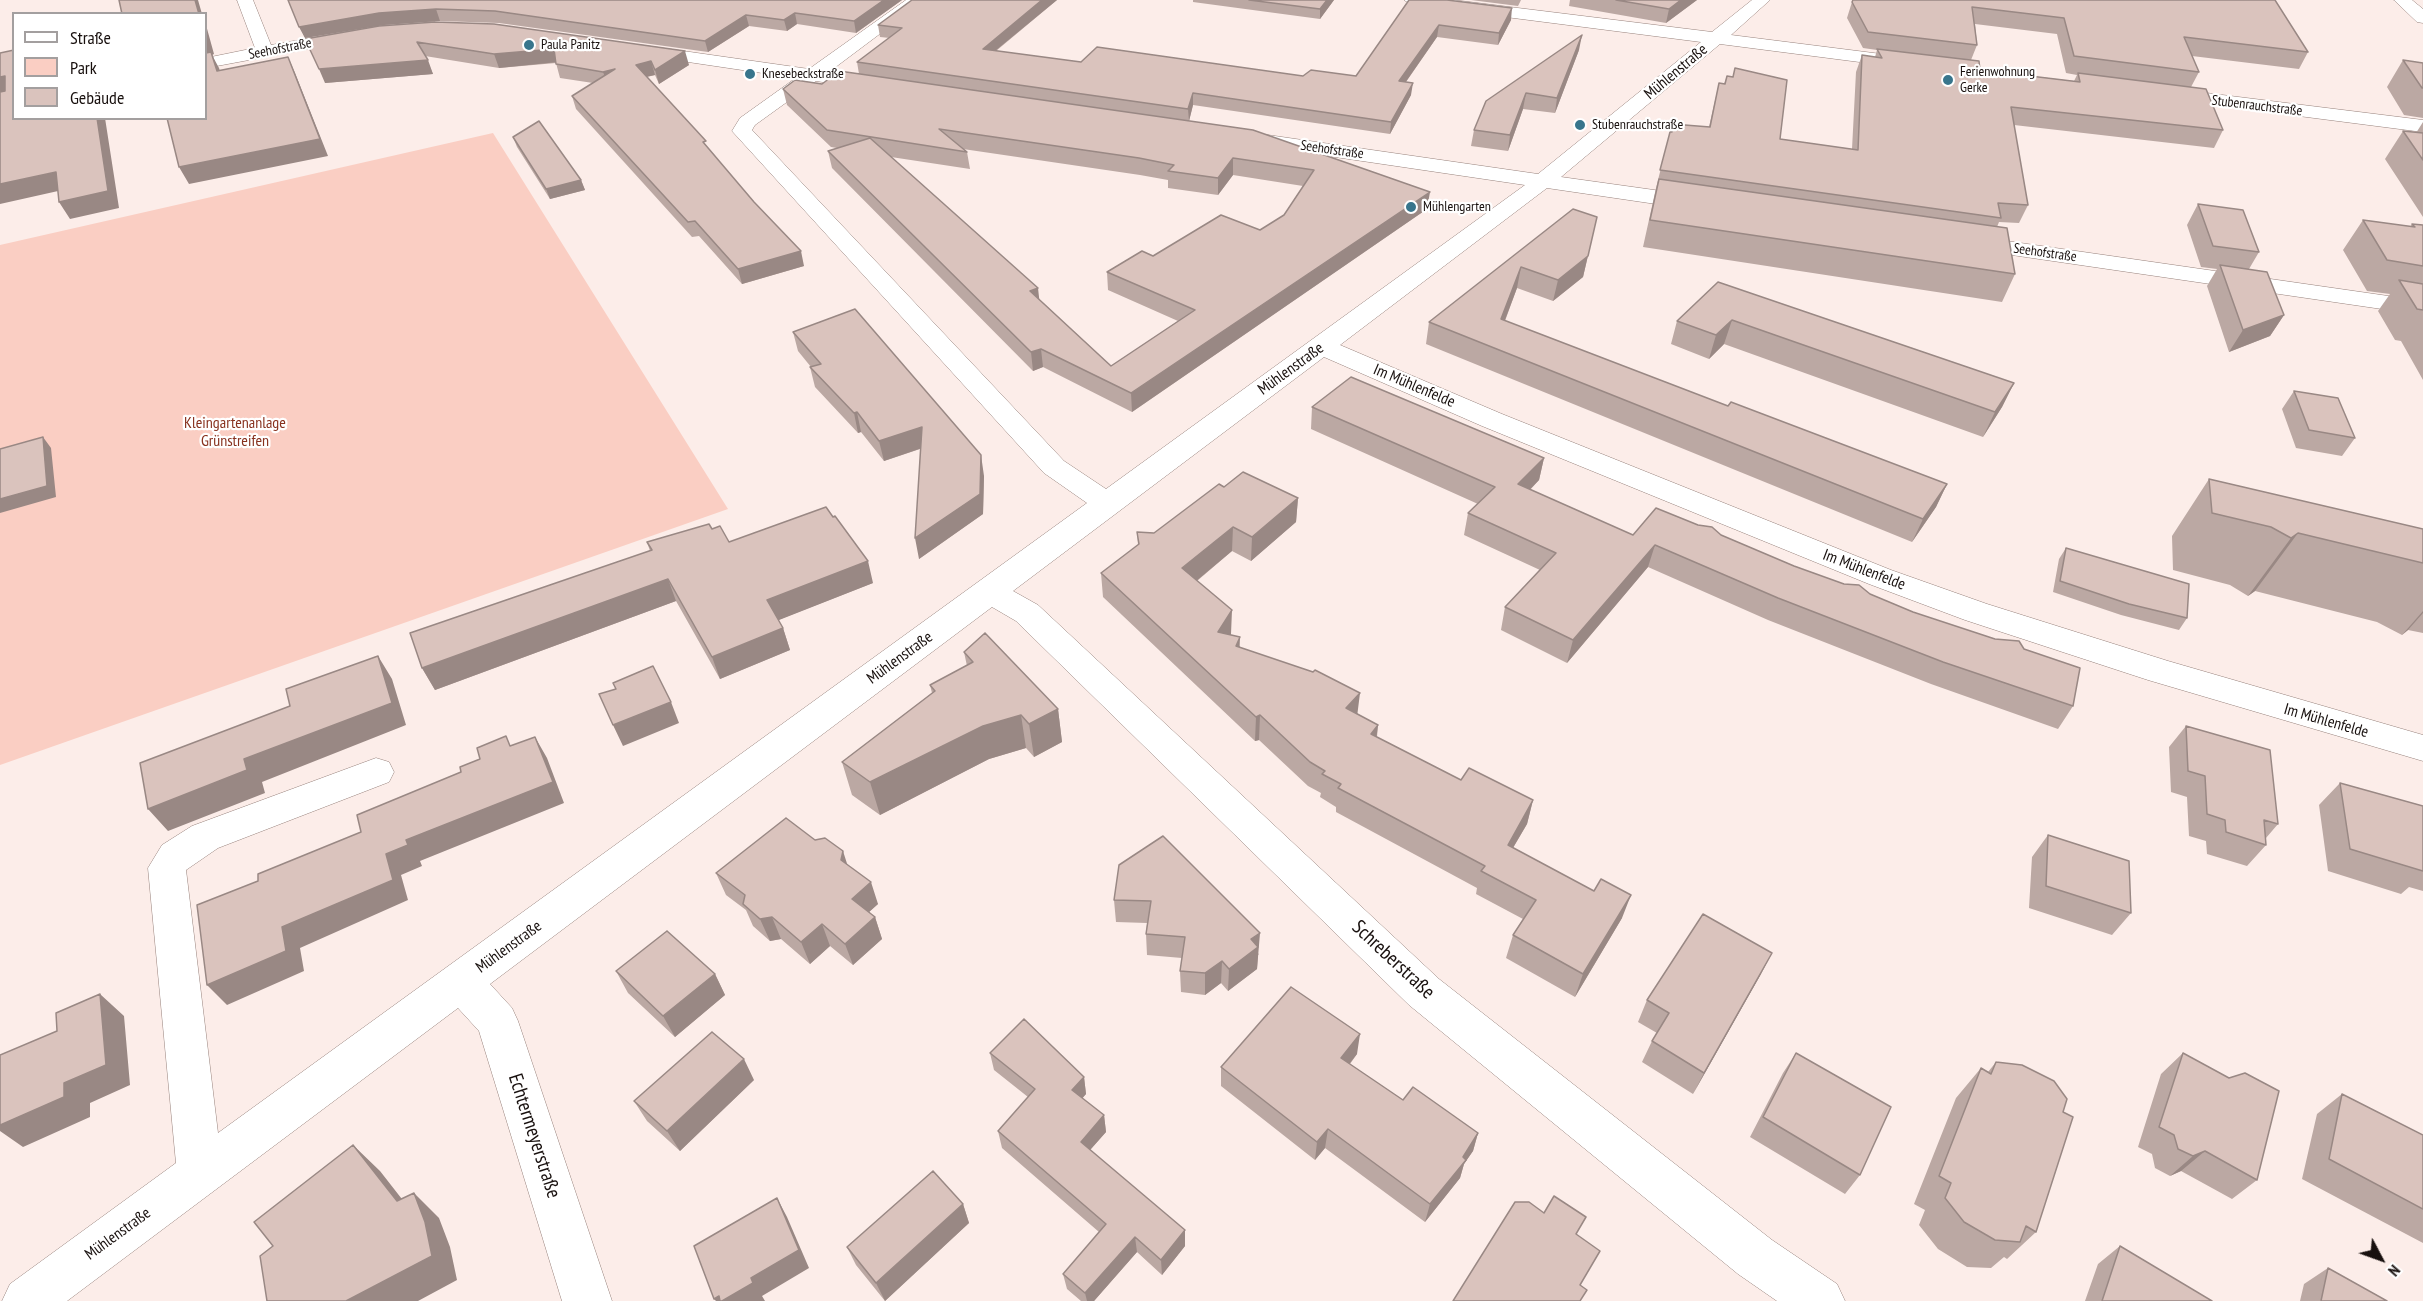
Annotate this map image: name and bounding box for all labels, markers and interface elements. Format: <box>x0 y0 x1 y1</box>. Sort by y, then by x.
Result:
legend <box>12 12 207 120</box>
text: Straße <box>70 26 111 49</box>
street label: Seehofstraße <box>247 35 313 63</box>
place label: Paula Panitz <box>541 37 600 53</box>
marker: Paula Panitz <box>522 38 536 52</box>
street label: Mühlenstraße <box>1641 40 1711 104</box>
text: Park <box>70 56 97 79</box>
place label: Ferienwohnung Gerke <box>1960 64 2035 96</box>
place label: Knesebeckstraße <box>762 66 844 82</box>
marker: Knesebeckstraße <box>743 67 757 81</box>
marker: Ferienwohnung Gerke <box>1941 73 1955 87</box>
text: Gebäude <box>70 86 124 109</box>
street label: Stubenrauchstraße <box>2211 92 2303 120</box>
place label: Stubenrauchstraße <box>1592 117 1683 133</box>
marker: Stubenrauchstraße <box>1573 118 1587 132</box>
street label: Seehofstraße <box>1299 137 1365 163</box>
place label: Mühlengarten <box>1423 199 1491 215</box>
marker: Mühlengarten <box>1404 200 1418 214</box>
street label: Seehofstraße <box>2012 240 2078 266</box>
street label: Mühlenstraße <box>1254 339 1328 399</box>
street label: Im Mühlenfelde <box>1370 360 1458 412</box>
park label: Kleingartenanlage Grünstreifen <box>184 413 286 451</box>
street label: Im Mühlenfelde <box>1820 545 1908 595</box>
street label: Mühlenstraße <box>863 628 937 688</box>
street label: Im Mühlenfelde <box>2282 700 2370 742</box>
street label: Schreberstraße <box>1347 916 1439 1004</box>
street label: Mühlenstraße <box>472 917 546 977</box>
street label: Echtermeyerstraße <box>503 1071 565 1201</box>
street label: Mühlenstraße <box>81 1204 155 1264</box>
north arrow <box>2351 1229 2411 1289</box>
text: N <box>2384 1261 2405 1281</box>

